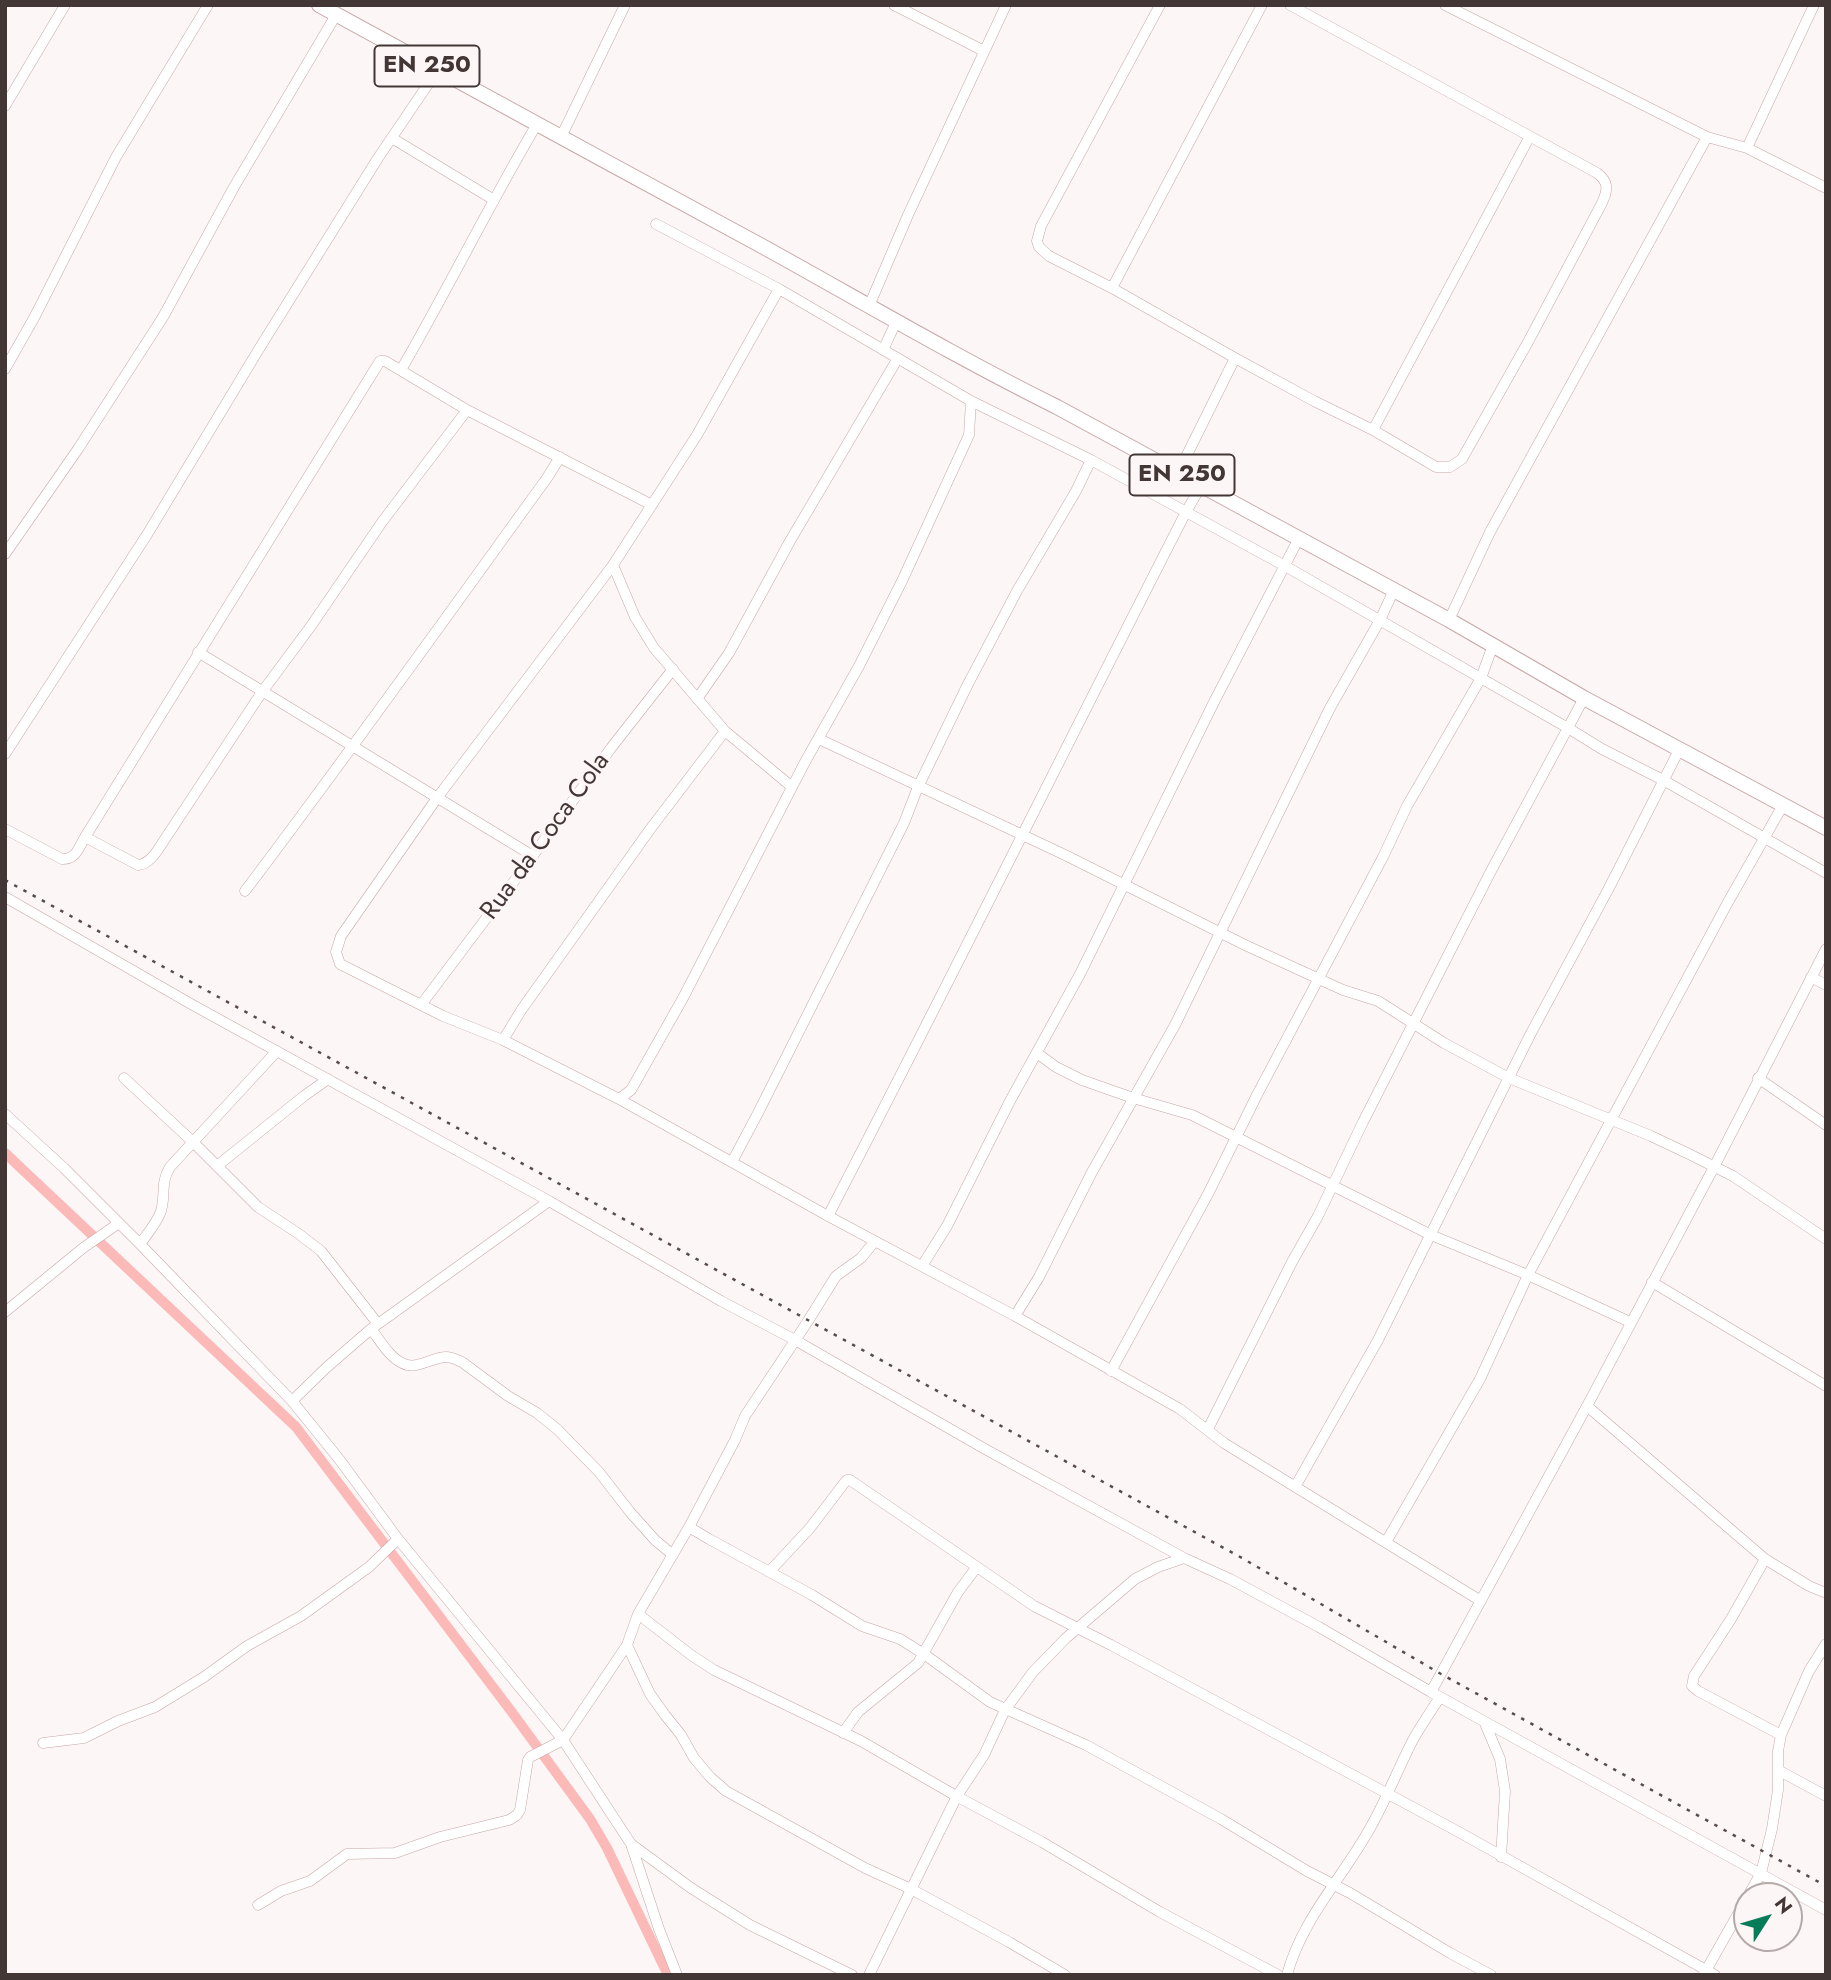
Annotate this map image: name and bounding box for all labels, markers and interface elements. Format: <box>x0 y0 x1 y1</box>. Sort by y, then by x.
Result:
road number: EN 250 <box>374 46 480 86</box>
road number: EN 250 <box>1130 454 1234 496</box>
street label: Rua da Coca Cola <box>475 747 617 927</box>
north arrow <box>1733 1882 1803 1952</box>
text: N <box>1768 1891 1799 1919</box>

